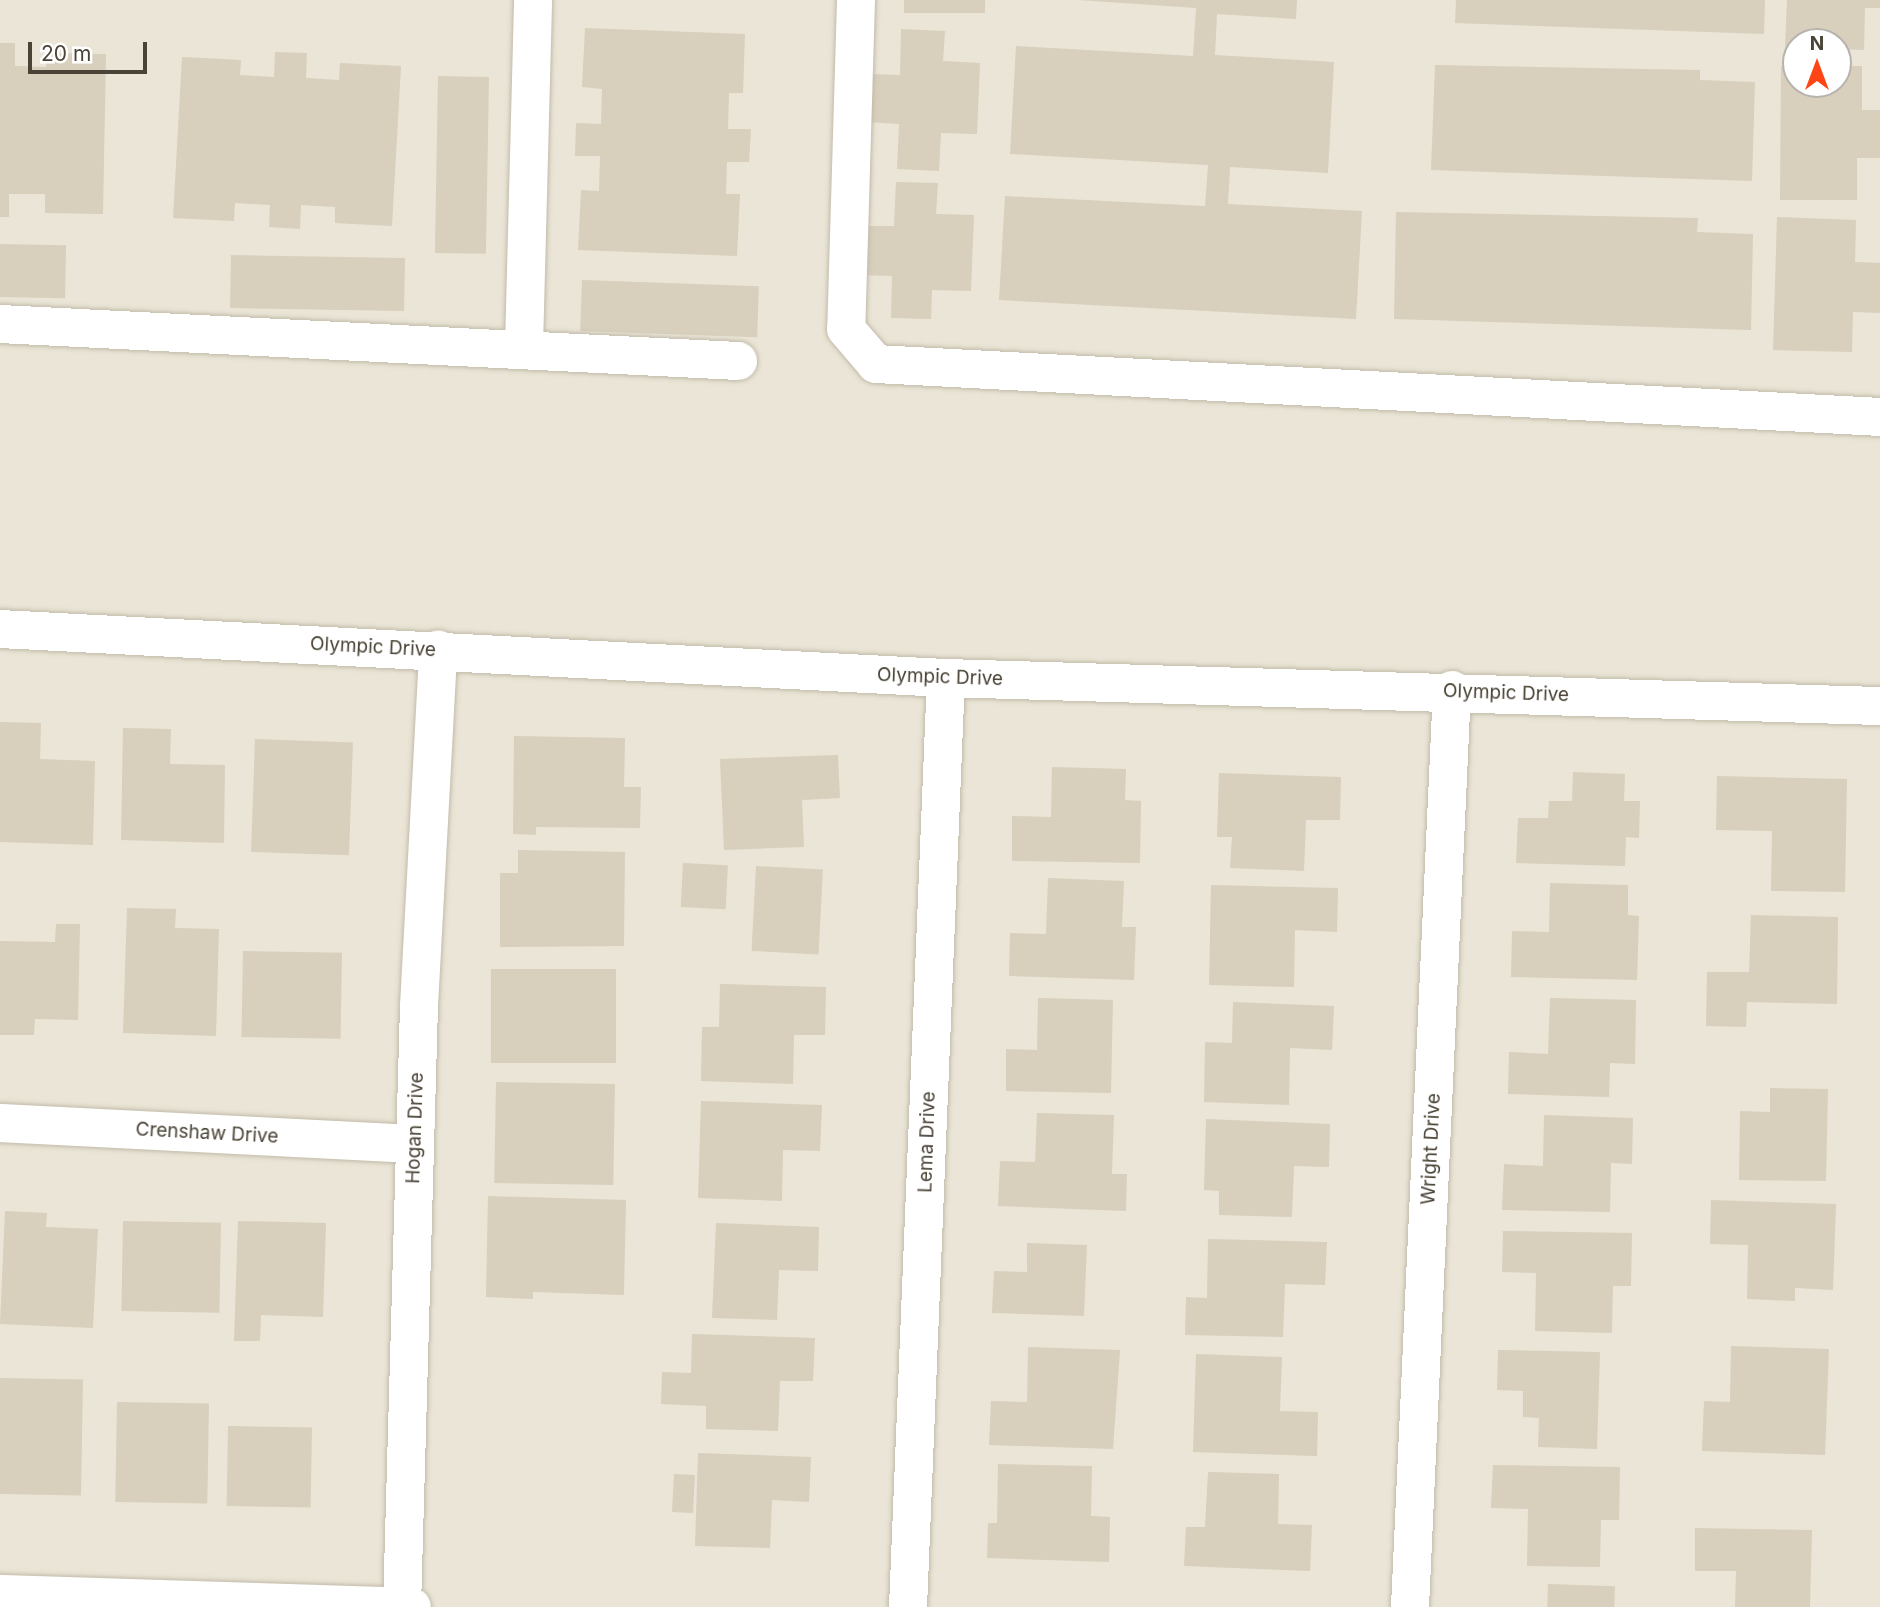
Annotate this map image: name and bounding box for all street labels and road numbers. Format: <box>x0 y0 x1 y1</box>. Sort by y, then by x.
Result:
street label: Olympic Drive <box>309 632 437 662</box>
street label: Olympic Drive <box>877 663 1003 691</box>
street label: Olympic Drive <box>1443 679 1569 707</box>
street label: Hogan Drive <box>402 1072 428 1184</box>
street label: Lema Drive <box>914 1091 940 1193</box>
street label: Wright Drive <box>1417 1093 1445 1205</box>
street label: Crenshaw Drive <box>135 1118 279 1148</box>

